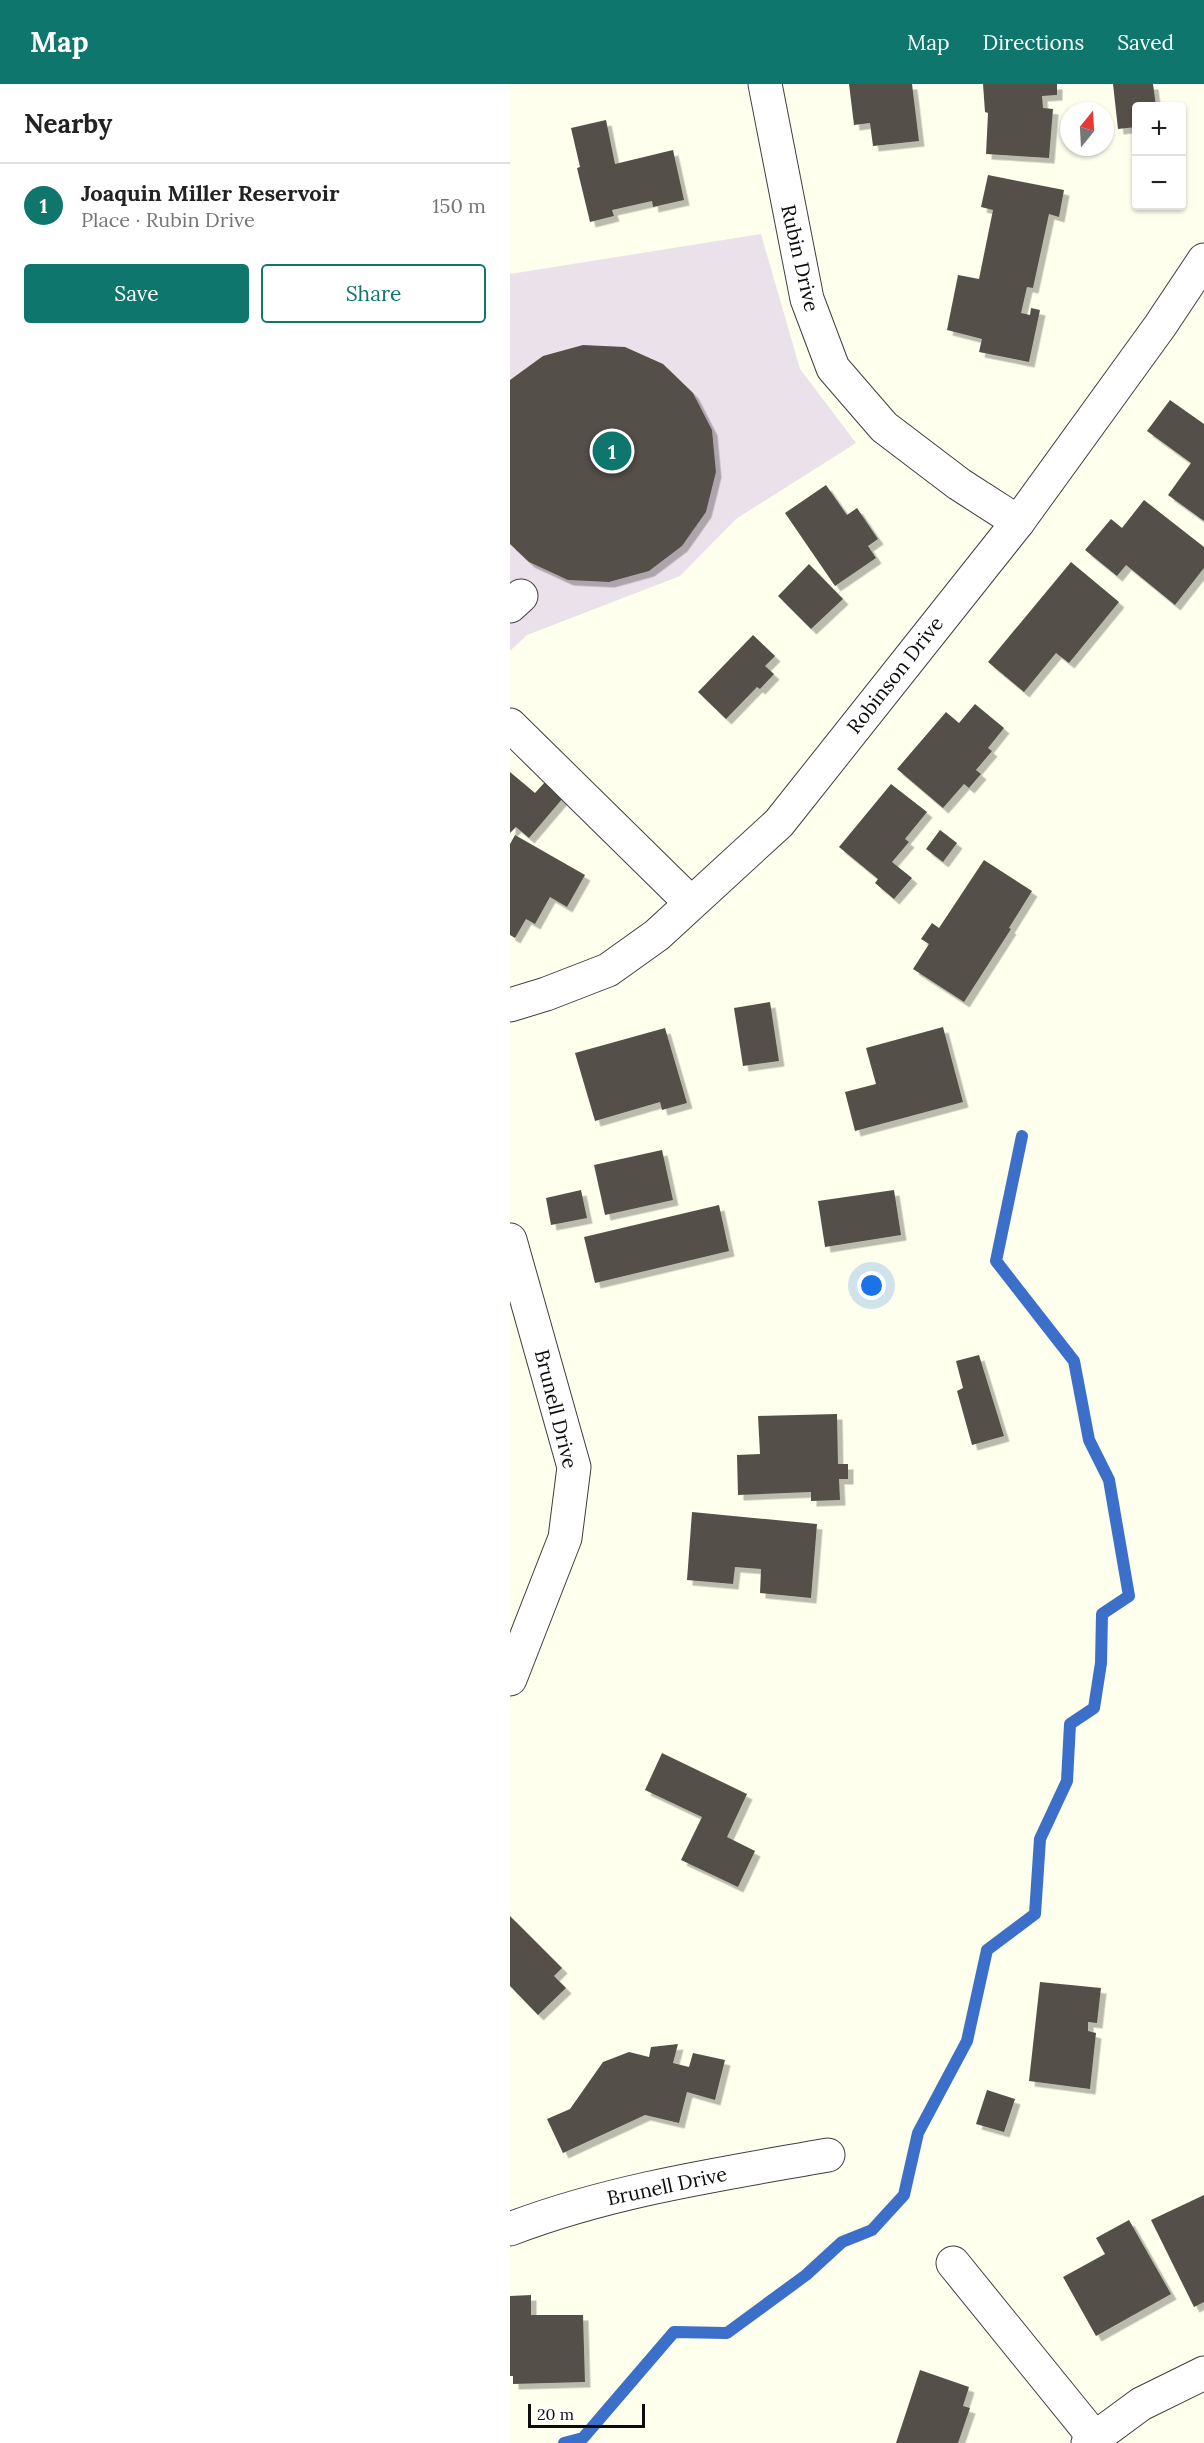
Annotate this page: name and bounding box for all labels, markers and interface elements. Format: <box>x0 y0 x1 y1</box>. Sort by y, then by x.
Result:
text: Map <box>30 24 89 60</box>
text: Map <box>907 29 950 56</box>
text: Directions <box>983 29 1084 56</box>
text: Saved <box>1117 29 1174 56</box>
north arrow <box>1060 102 1114 156</box>
map controls <box>1132 102 1186 210</box>
button: + <box>1132 102 1186 156</box>
text: Nearby <box>24 107 112 140</box>
button: − <box>1132 156 1186 210</box>
text: Joaquin Miller Reservoir <box>81 179 340 207</box>
text: 1 <box>39 193 48 218</box>
text: 150 m <box>432 193 486 218</box>
street label: Rubin Drive <box>776 202 825 314</box>
text: Place · Rubin Drive <box>81 207 255 232</box>
button: Save <box>24 264 249 323</box>
button: Share <box>261 264 486 323</box>
pin: 1 <box>592 428 632 473</box>
street label: Robinson Drive <box>841 611 948 738</box>
your location <box>857 1271 886 1300</box>
street label: Brunell Drive <box>530 1347 583 1471</box>
street label: Brunell Drive <box>605 2161 729 2210</box>
scale bar <box>528 2401 645 2428</box>
text: 20 m <box>537 2404 574 2424</box>

